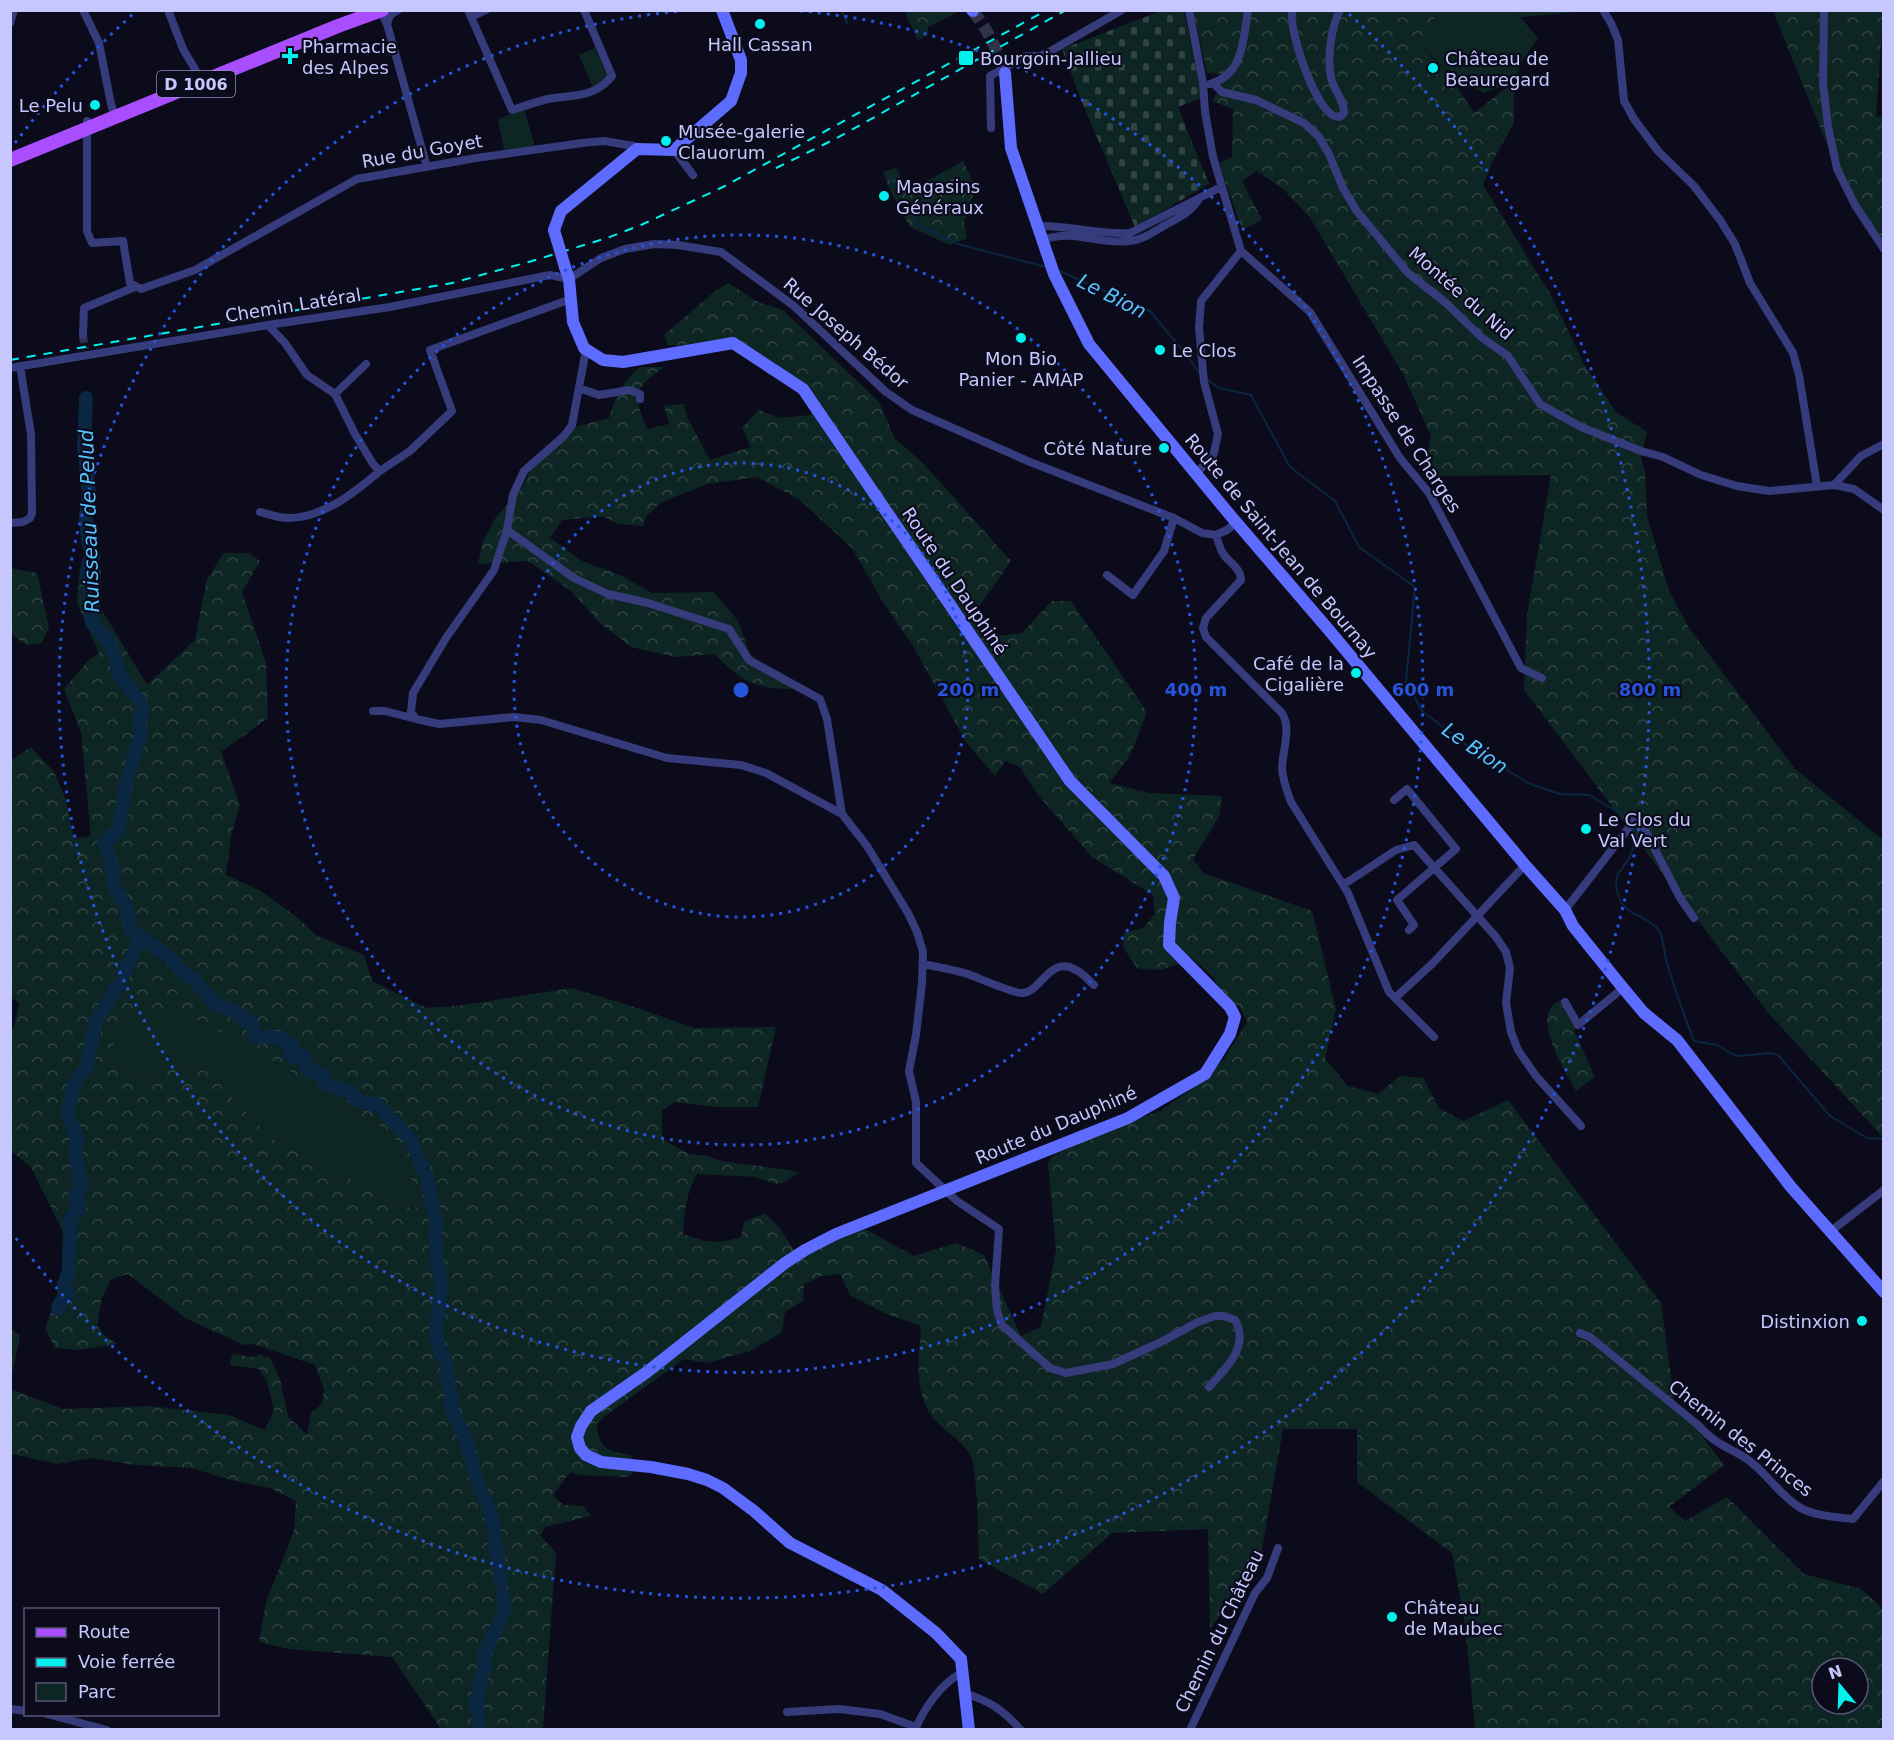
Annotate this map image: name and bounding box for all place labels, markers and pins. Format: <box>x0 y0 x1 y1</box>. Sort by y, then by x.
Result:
marker: Hall Cassan <box>753 17 767 31</box>
place label: Hall Cassan <box>707 34 813 55</box>
place label: Pharmacie des Alpes <box>302 36 397 78</box>
place label: Bourgoin-Jallieu <box>980 48 1122 69</box>
place label: Château de Beauregard <box>1445 48 1550 90</box>
marker: Pharmacie des Alpes <box>283 49 297 63</box>
marker: Bourgoin-Jallieu <box>957 49 975 67</box>
marker: Château de Beauregard <box>1426 61 1440 75</box>
place label: Le Pelu <box>19 95 83 116</box>
marker: Le Pelu <box>88 98 102 112</box>
place label: Musée-galerie Clauorum <box>678 121 805 163</box>
marker: Musée-galerie Clauorum <box>659 134 673 148</box>
place label: Magasins Généraux <box>896 176 984 218</box>
marker: Magasins Généraux <box>877 189 891 203</box>
marker: Mon Bio Panier - AMAP <box>1014 331 1028 345</box>
place label: Le Clos <box>1172 340 1236 361</box>
marker: Le Clos <box>1153 343 1167 357</box>
place label: Mon Bio Panier - AMAP <box>959 348 1084 390</box>
place label: Côté Nature <box>1044 438 1152 459</box>
marker: Côté Nature <box>1157 441 1171 455</box>
place label: Café de la Cigalière <box>1253 653 1344 695</box>
marker: Café de la Cigalière <box>1349 666 1363 680</box>
centre of rings <box>731 680 751 700</box>
place label: Le Clos du Val Vert <box>1598 809 1691 851</box>
marker: Le Clos du Val Vert <box>1579 822 1593 836</box>
place label: Distinxion <box>1760 1311 1850 1332</box>
marker: Distinxion <box>1855 1314 1869 1328</box>
place label: Château de Maubec <box>1404 1597 1503 1639</box>
marker: Château de Maubec <box>1385 1610 1399 1624</box>

